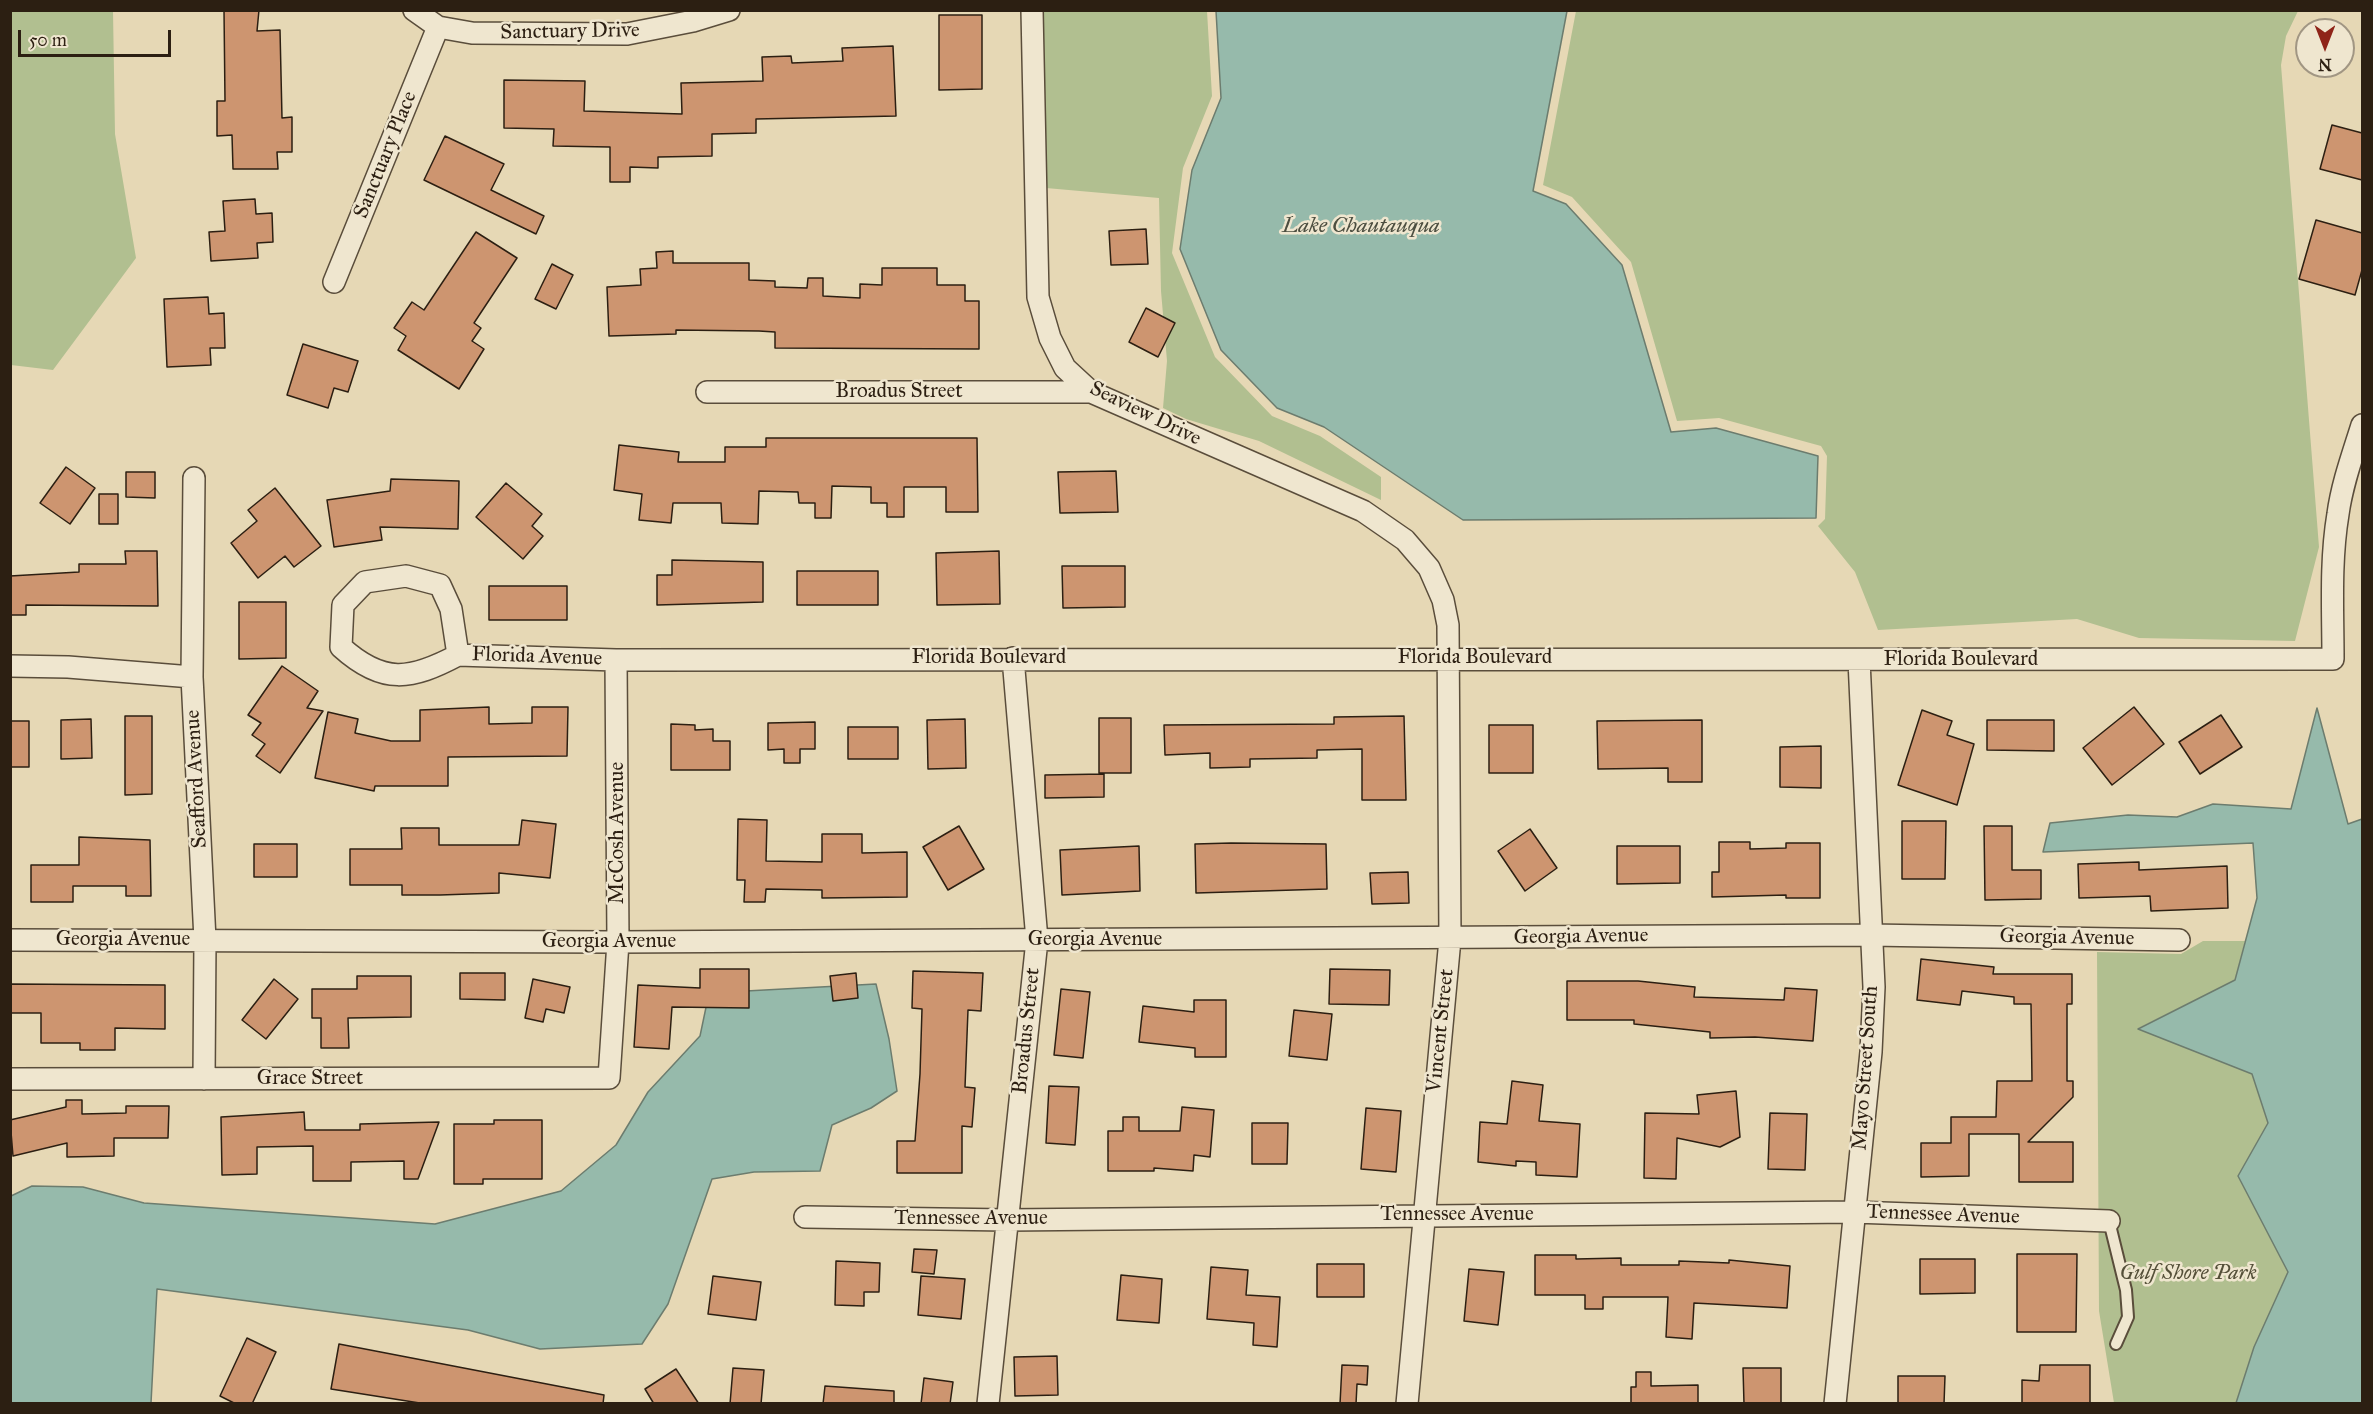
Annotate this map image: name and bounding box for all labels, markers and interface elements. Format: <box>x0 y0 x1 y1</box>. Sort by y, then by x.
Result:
scale bar <box>21 18 174 56</box>
street label: Sanctuary Drive <box>500 18 640 46</box>
north arrow <box>2295 18 2355 78</box>
text: 50 m <box>29 29 67 51</box>
text: N <box>2318 55 2332 74</box>
street label: Sanctuary Place <box>349 88 423 222</box>
water label: Lake Chautauqua <box>1282 214 1440 240</box>
street label: Seaview Drive <box>1085 376 1205 452</box>
street label: Broadus Street <box>835 379 963 405</box>
street label: Florida Avenue <box>471 642 603 672</box>
street label: Florida Boulevard <box>912 645 1066 671</box>
street label: Florida Boulevard <box>1398 645 1552 671</box>
street label: Florida Boulevard <box>1884 647 2038 673</box>
street label: Seafford Avenue <box>181 709 213 849</box>
street label: McCosh Avenue <box>605 762 631 904</box>
street label: Georgia Avenue <box>1513 923 1649 951</box>
street label: Georgia Avenue <box>1999 924 2135 952</box>
street label: Georgia Avenue <box>56 927 190 953</box>
street label: Georgia Avenue <box>1028 927 1162 953</box>
street label: Georgia Avenue <box>542 929 676 955</box>
street label: Broadus Street <box>1008 966 1046 1096</box>
street label: Vincent Street <box>1422 968 1460 1094</box>
street label: Mayo Street South <box>1848 985 1884 1151</box>
street label: Grace Street <box>257 1066 363 1092</box>
street label: Tennessee Avenue <box>1866 1200 2020 1230</box>
street label: Tennessee Avenue <box>1380 1202 1534 1228</box>
street label: Tennessee Avenue <box>894 1206 1048 1232</box>
park label: Gulf Shore Park <box>2119 1261 2257 1287</box>

